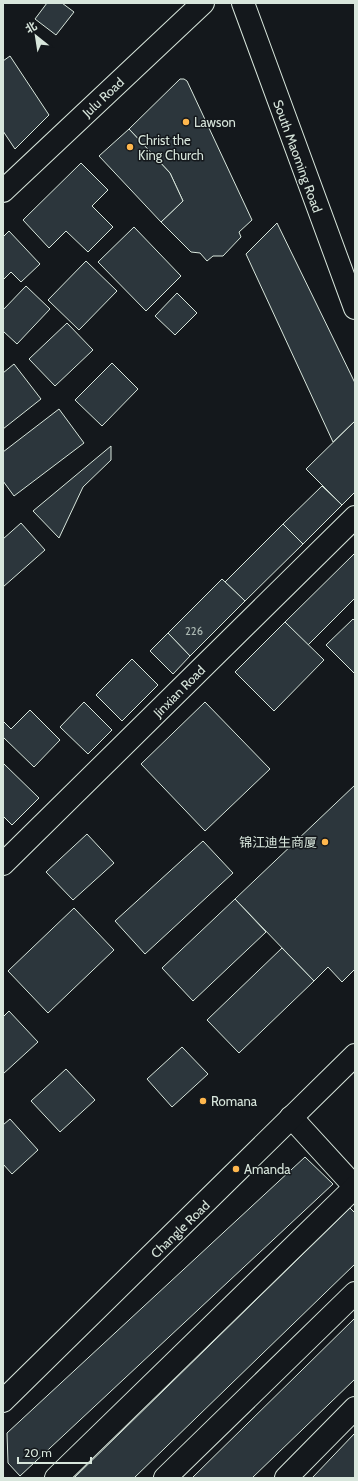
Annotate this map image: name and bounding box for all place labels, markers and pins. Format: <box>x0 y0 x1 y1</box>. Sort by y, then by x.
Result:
place label: Lawson <box>194 114 236 130</box>
marker: Lawson <box>181 117 191 127</box>
place label: Christ the King Church <box>138 132 204 163</box>
marker: Christ the King Church <box>125 142 135 152</box>
place label: 锦江迪生商厦 <box>239 834 317 850</box>
marker: 锦江迪生商厦 <box>320 837 330 847</box>
place label: Romana <box>211 1093 258 1109</box>
marker: Romana <box>198 1096 208 1106</box>
place label: Amanda <box>244 1161 291 1177</box>
marker: Amanda <box>231 1164 241 1174</box>

